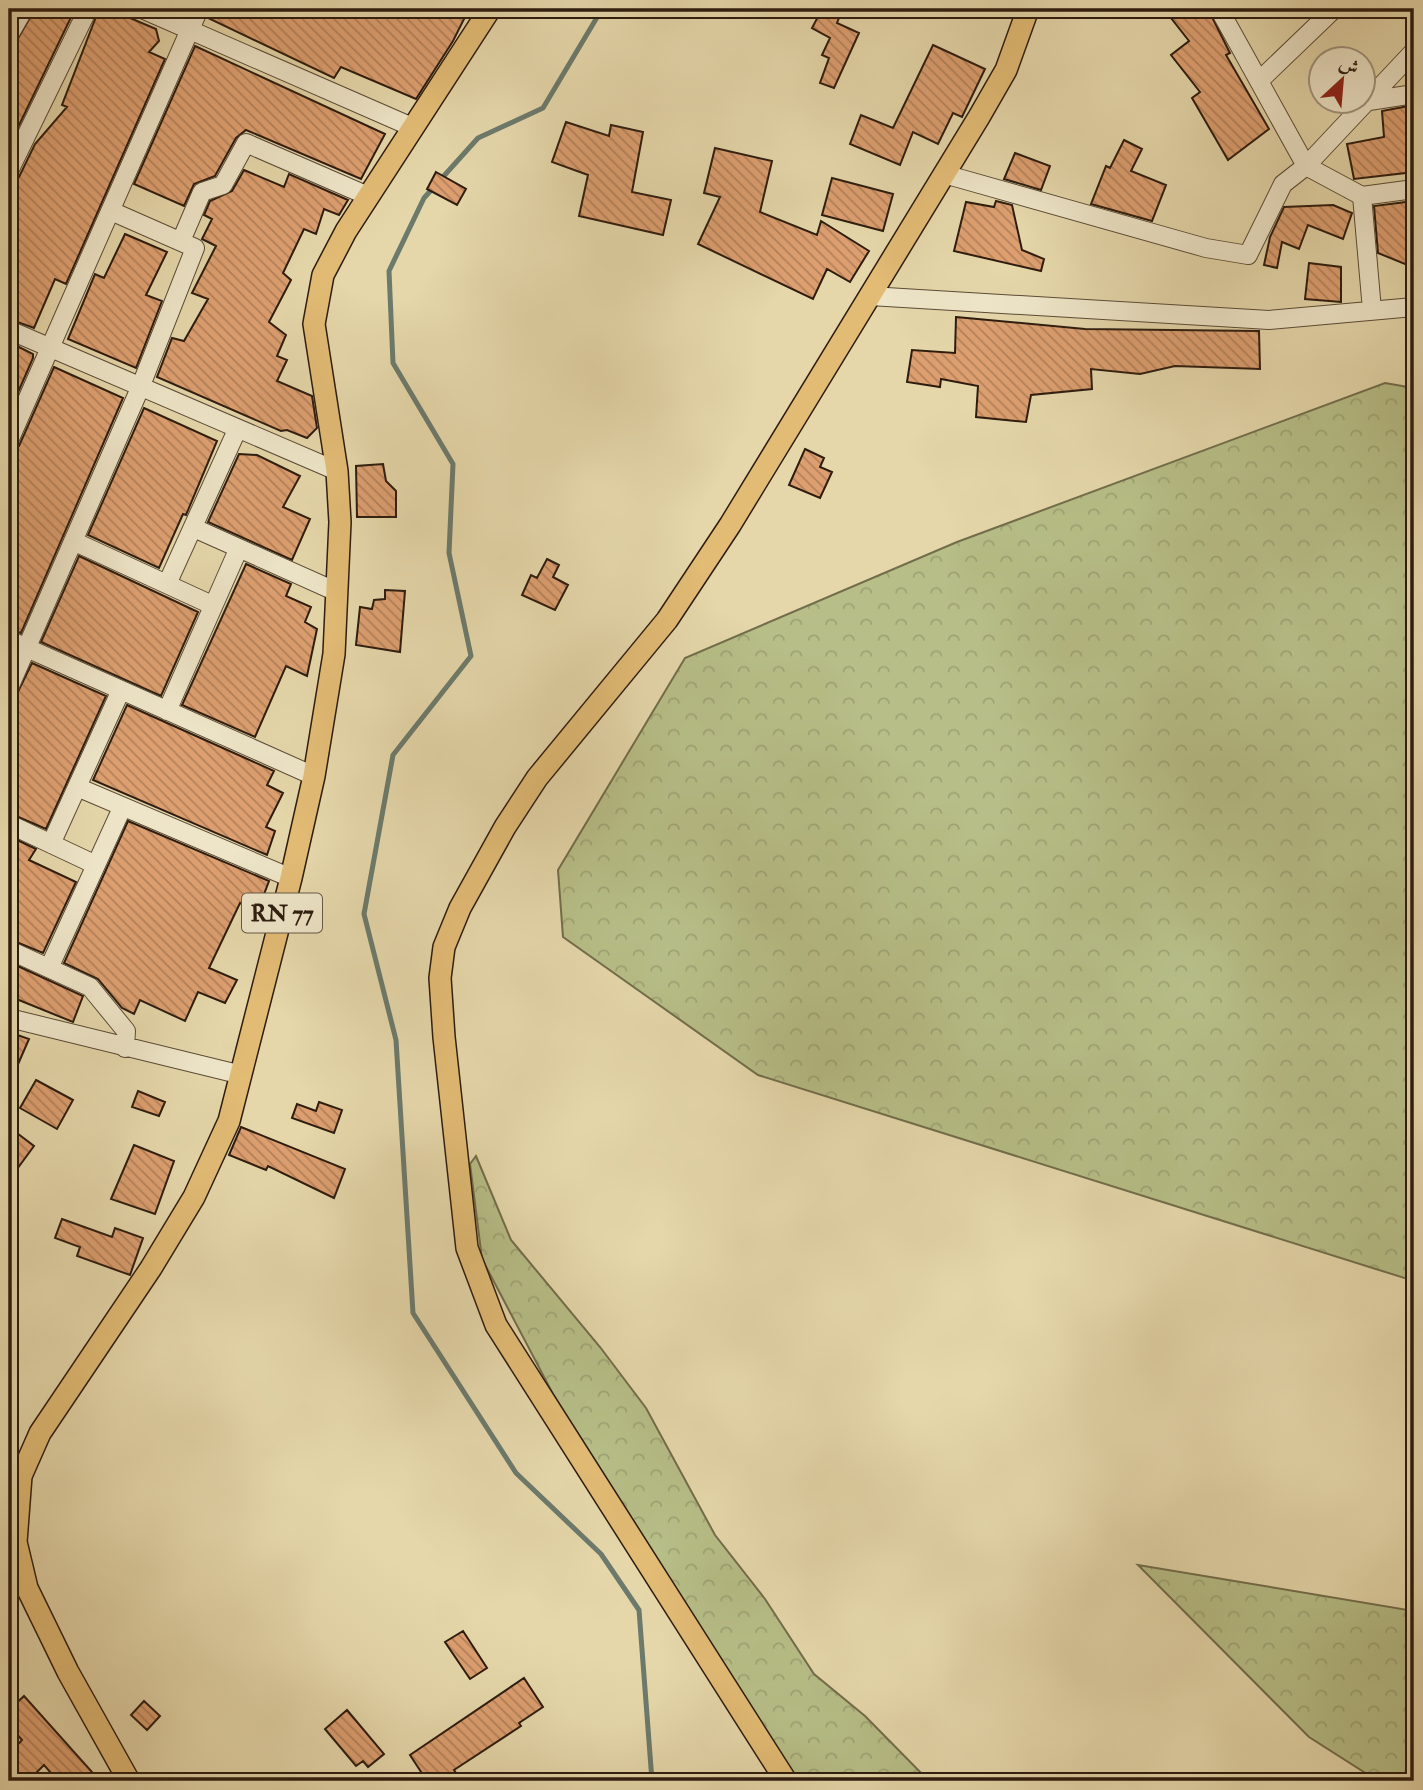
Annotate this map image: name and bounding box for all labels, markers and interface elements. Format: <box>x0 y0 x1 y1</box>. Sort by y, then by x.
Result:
north arrow <box>1308 46 1378 116</box>
text: ش <box>1335 51 1363 81</box>
road number: RN 77 <box>242 893 322 932</box>

